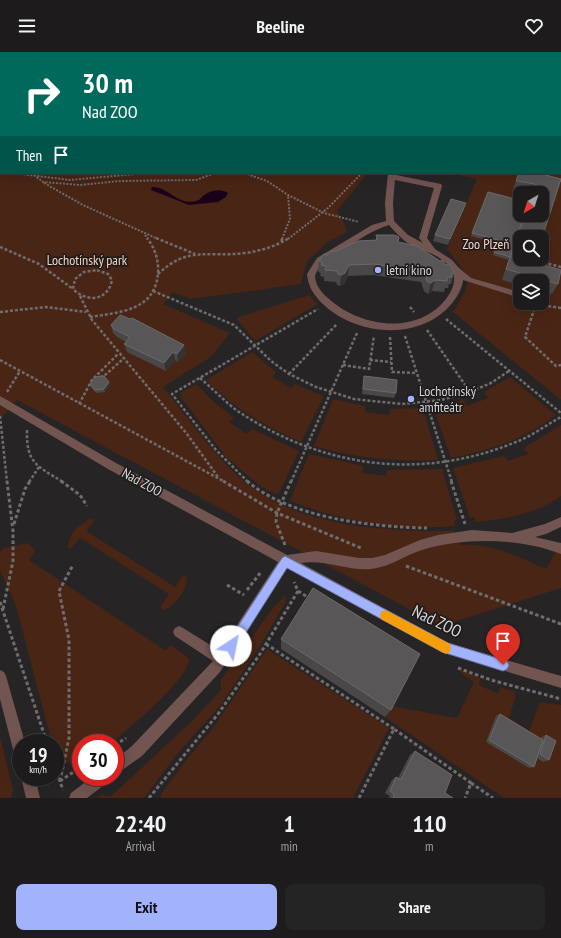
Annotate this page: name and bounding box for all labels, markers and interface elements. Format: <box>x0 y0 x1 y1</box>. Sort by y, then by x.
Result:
icon: menu <box>16 15 38 37</box>
text: Beeline <box>256 15 305 38</box>
icon: heart <box>523 15 545 37</box>
text: 30 m <box>82 64 133 101</box>
icon: right <box>16 68 68 120</box>
text: Nad ZOO <box>82 100 138 123</box>
icon: arrive <box>50 144 72 166</box>
text: Then <box>16 146 42 165</box>
north arrow <box>513 186 549 222</box>
map controls <box>513 186 549 310</box>
button: search <box>513 230 549 266</box>
park label: Zoo Plzeň <box>462 235 510 253</box>
park label: Lochotínský park <box>47 251 128 269</box>
place label: letní kino <box>386 261 432 279</box>
marker: letní kino <box>373 265 383 275</box>
button: layers <box>513 274 549 310</box>
place label: Lochotínský amfiteátr <box>419 382 477 416</box>
marker: Lochotínský amfiteátr <box>406 394 416 404</box>
street label: Nad ZOO <box>119 464 166 500</box>
street label: Nad ZOO <box>409 600 465 642</box>
pin <box>486 624 520 665</box>
position arrow <box>210 625 252 667</box>
icon: arrive <box>492 630 514 652</box>
speed limit sign: 30 <box>72 734 124 786</box>
text: 19 <box>28 742 48 768</box>
text: km/h <box>29 763 47 776</box>
text: 22:40 <box>114 808 166 839</box>
text: 1 <box>283 808 295 839</box>
text: 110 <box>412 808 447 839</box>
text: Arrival <box>126 838 155 855</box>
text: min <box>281 838 298 855</box>
text: m <box>425 838 434 855</box>
button: Exit <box>16 884 277 930</box>
button: Share <box>285 884 545 930</box>

